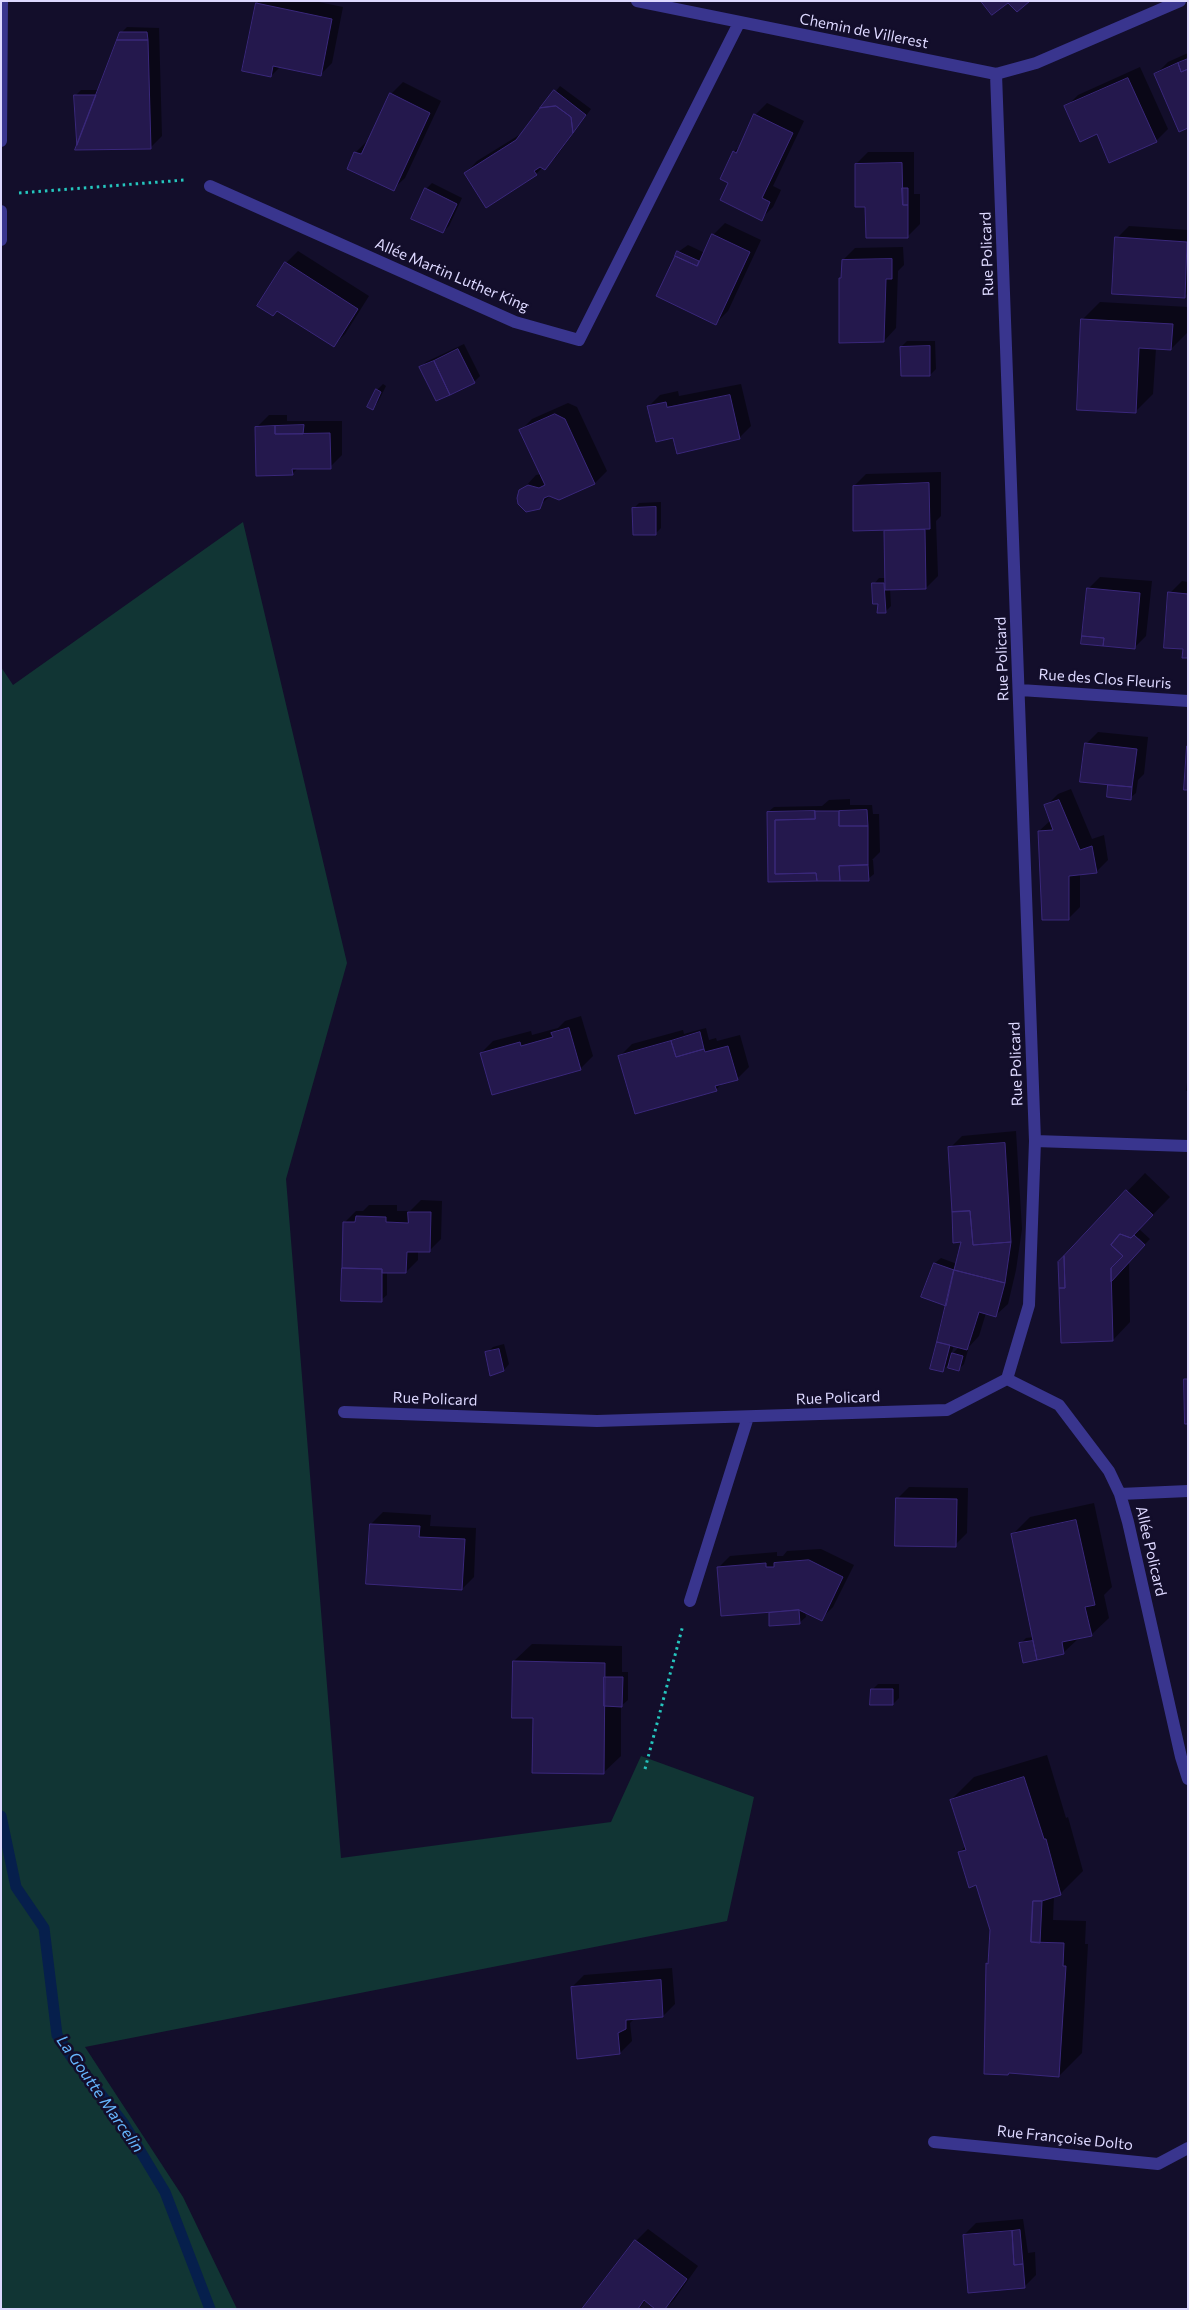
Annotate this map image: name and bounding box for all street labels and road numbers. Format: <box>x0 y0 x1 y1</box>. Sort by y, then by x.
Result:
street label: Chemin de Villerest <box>798 10 930 52</box>
street label: Rue Policard <box>977 211 997 297</box>
street label: Allée Martin Luther King <box>372 234 532 316</box>
street label: Rue Policard <box>992 616 1012 702</box>
street label: Rue des Clos Fleuris <box>1038 665 1172 693</box>
street label: Rue Policard <box>1006 1021 1026 1107</box>
street label: Rue Policard <box>795 1388 881 1408</box>
street label: Rue Policard <box>392 1389 478 1409</box>
street label: Allée Policard <box>1132 1504 1170 1598</box>
street label: Rue Françoise Dolto <box>996 2122 1134 2154</box>

